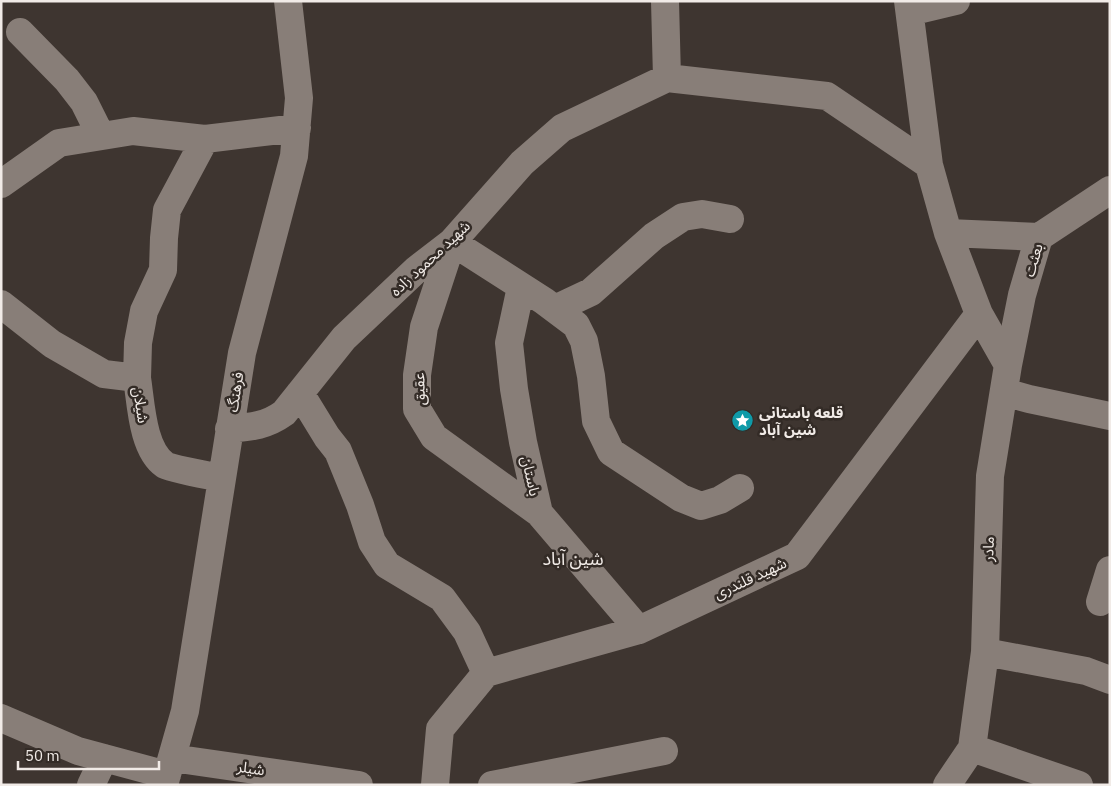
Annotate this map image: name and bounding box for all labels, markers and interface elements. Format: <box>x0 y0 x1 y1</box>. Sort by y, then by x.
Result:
street label: شهید محمود زاده <box>386 216 474 300</box>
street label: بعثت <box>1019 241 1047 279</box>
street label: فرهنگ <box>222 370 248 413</box>
street label: عقیق <box>409 372 430 406</box>
street label: شیلان <box>129 385 153 425</box>
place label: قلعه باستانی شین آباد <box>759 403 843 439</box>
place icon: قلعه باستانی شین آباد <box>731 409 755 433</box>
street label: باستان <box>517 454 545 498</box>
street label: مادر <box>978 536 998 563</box>
district label: شین آباد <box>542 547 604 570</box>
street label: شهید قلندری <box>711 553 789 603</box>
scale bar <box>18 738 159 770</box>
text: 50 m <box>25 746 60 765</box>
street label: شیلر <box>235 757 266 779</box>

